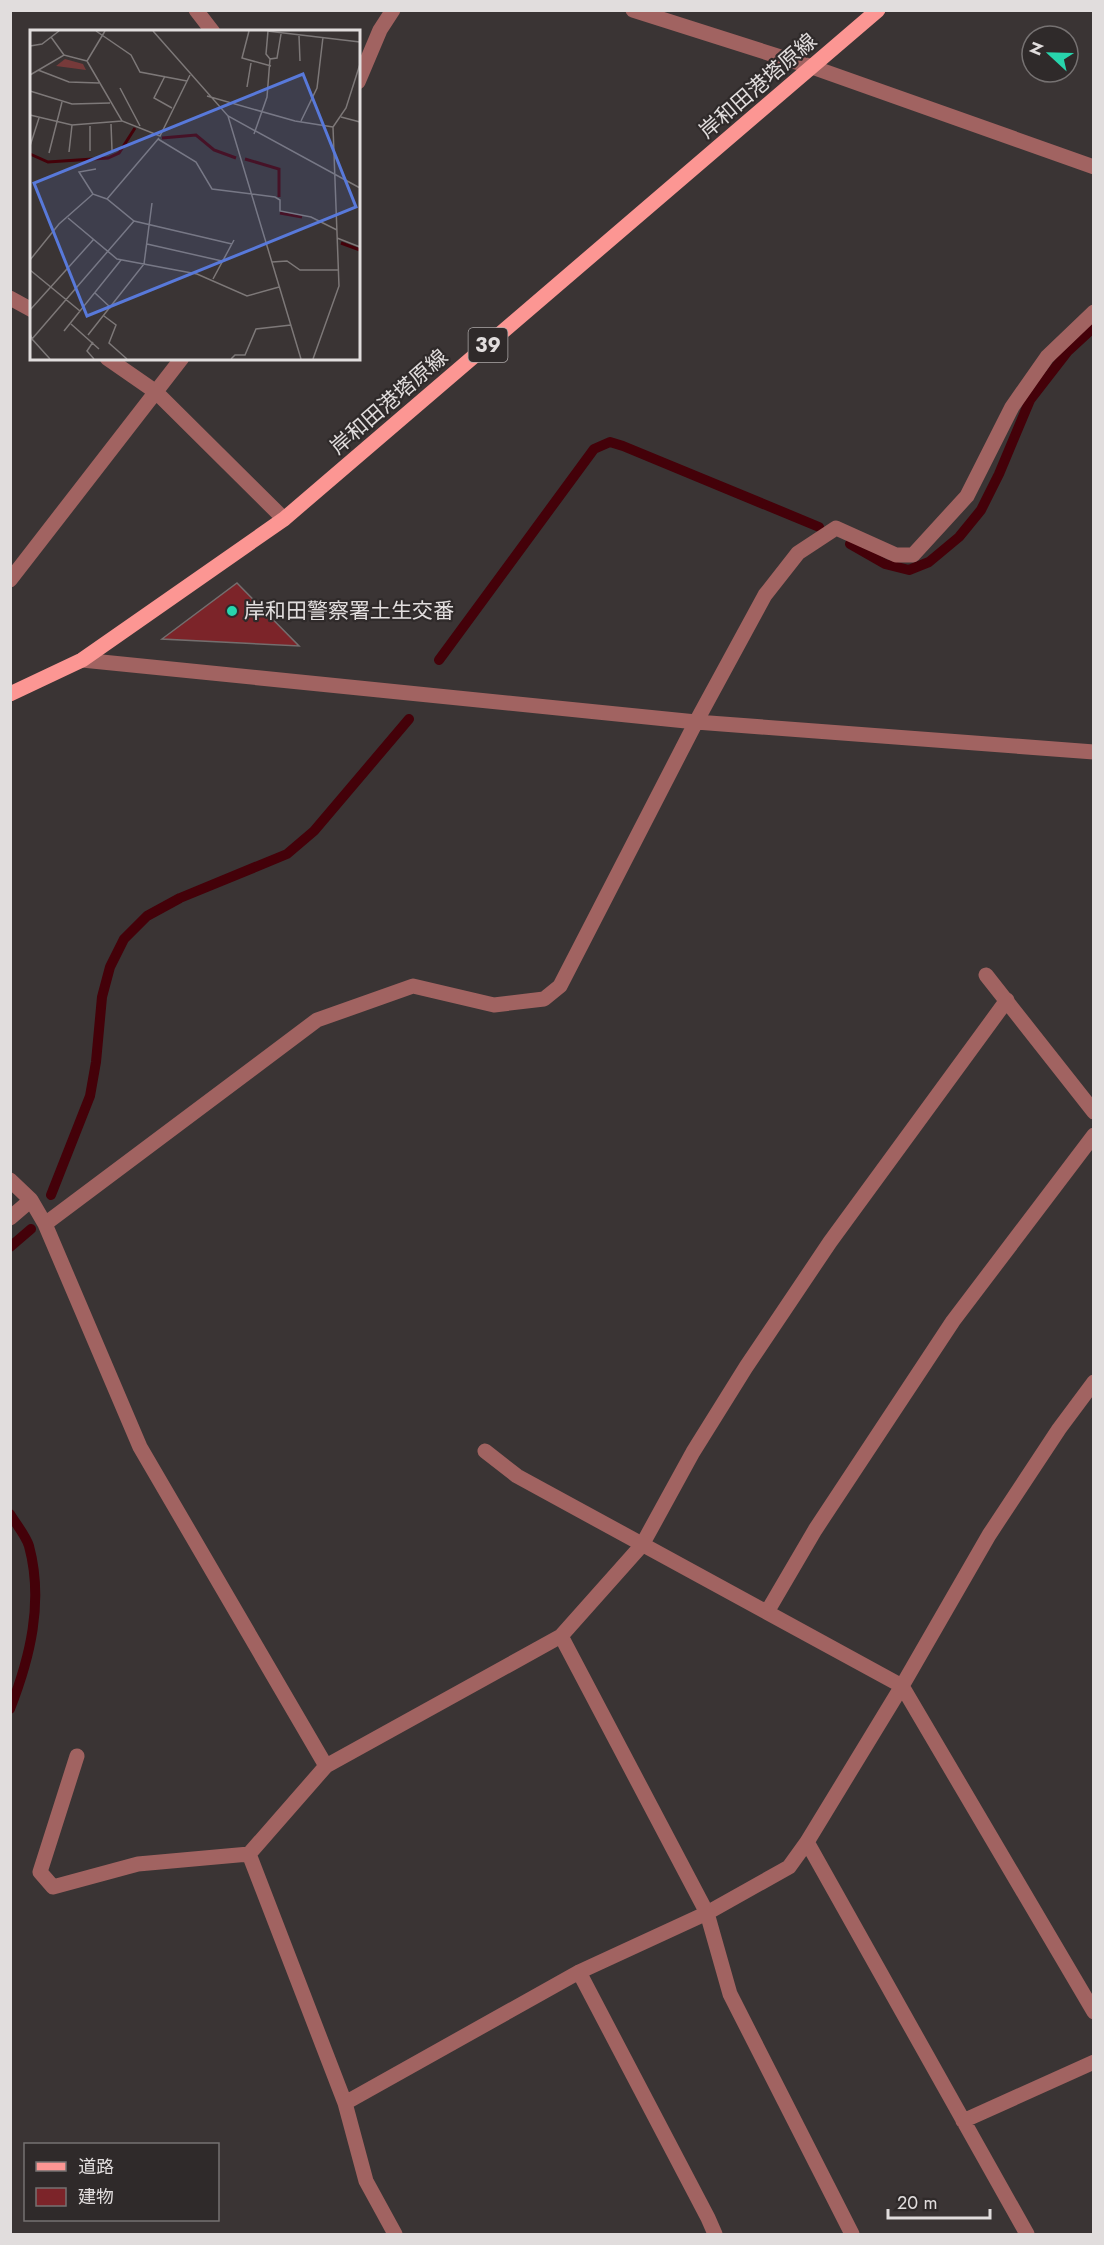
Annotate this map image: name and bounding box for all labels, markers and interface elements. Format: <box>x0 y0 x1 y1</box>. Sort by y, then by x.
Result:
north arrow <box>1020 24 1080 84</box>
street label: 岸和田港塔原線 <box>693 26 823 146</box>
inset map <box>30 30 360 360</box>
text: N <box>1024 38 1050 59</box>
road number: 39 <box>468 328 508 362</box>
street label: 岸和田港塔原線 <box>324 342 454 462</box>
place label: 岸和田警察署土生交番 <box>244 596 454 626</box>
marker: 岸和田警察署土生交番 <box>225 604 239 618</box>
legend <box>24 2143 219 2221</box>
text: 道路 <box>78 2154 114 2180</box>
scale bar <box>888 2182 990 2220</box>
text: 建物 <box>78 2184 114 2210</box>
text: 20 m <box>897 2190 937 2216</box>

